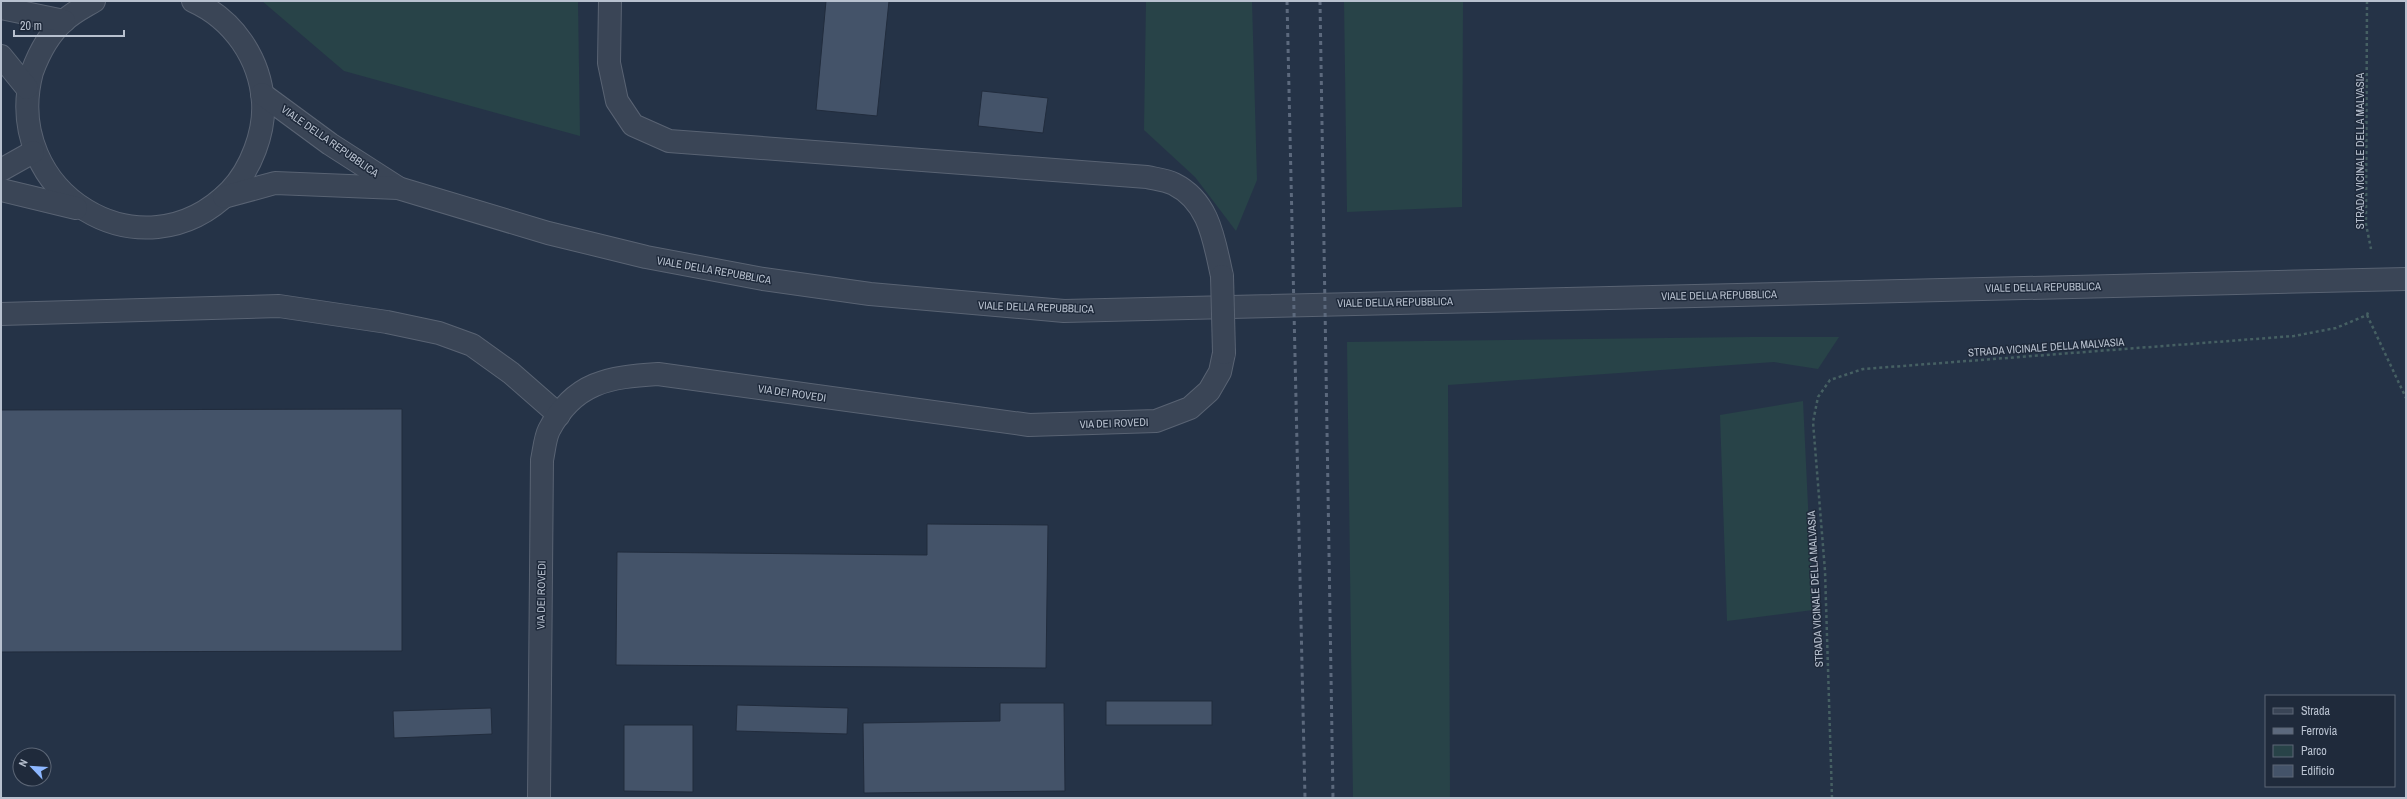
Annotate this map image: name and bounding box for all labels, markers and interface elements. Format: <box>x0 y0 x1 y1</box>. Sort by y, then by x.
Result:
scale bar <box>14 12 124 38</box>
text: 20 m <box>20 18 42 34</box>
street label: STRADA VICINALE DELLA MALVASIA <box>2353 72 2367 229</box>
street label: VIALE DELLA REPUBBLICA <box>279 102 382 181</box>
street label: VIALE DELLA REPUBBLICA <box>656 253 773 287</box>
street label: VIALE DELLA REPUBBLICA <box>1985 279 2102 295</box>
street label: VIALE DELLA REPUBBLICA <box>1661 287 1778 303</box>
street label: VIALE DELLA REPUBBLICA <box>1337 294 1454 310</box>
street label: VIALE DELLA REPUBBLICA <box>978 298 1095 316</box>
street label: STRADA VICINALE DELLA MALVASIA <box>1967 334 2126 359</box>
street label: VIA DEI ROVEDI <box>757 381 827 405</box>
street label: VIA DEI ROVEDI <box>1079 415 1149 431</box>
street label: STRADA VICINALE DELLA MALVASIA <box>1804 509 1826 668</box>
street label: VIA DEI ROVEDI <box>533 561 549 629</box>
legend <box>2265 695 2395 787</box>
text: Strada <box>2301 703 2331 719</box>
text: Ferrovia <box>2301 723 2338 739</box>
text: Parco <box>2301 743 2327 759</box>
north arrow <box>12 747 52 787</box>
text: N <box>15 757 31 769</box>
text: Edificio <box>2301 763 2334 779</box>

